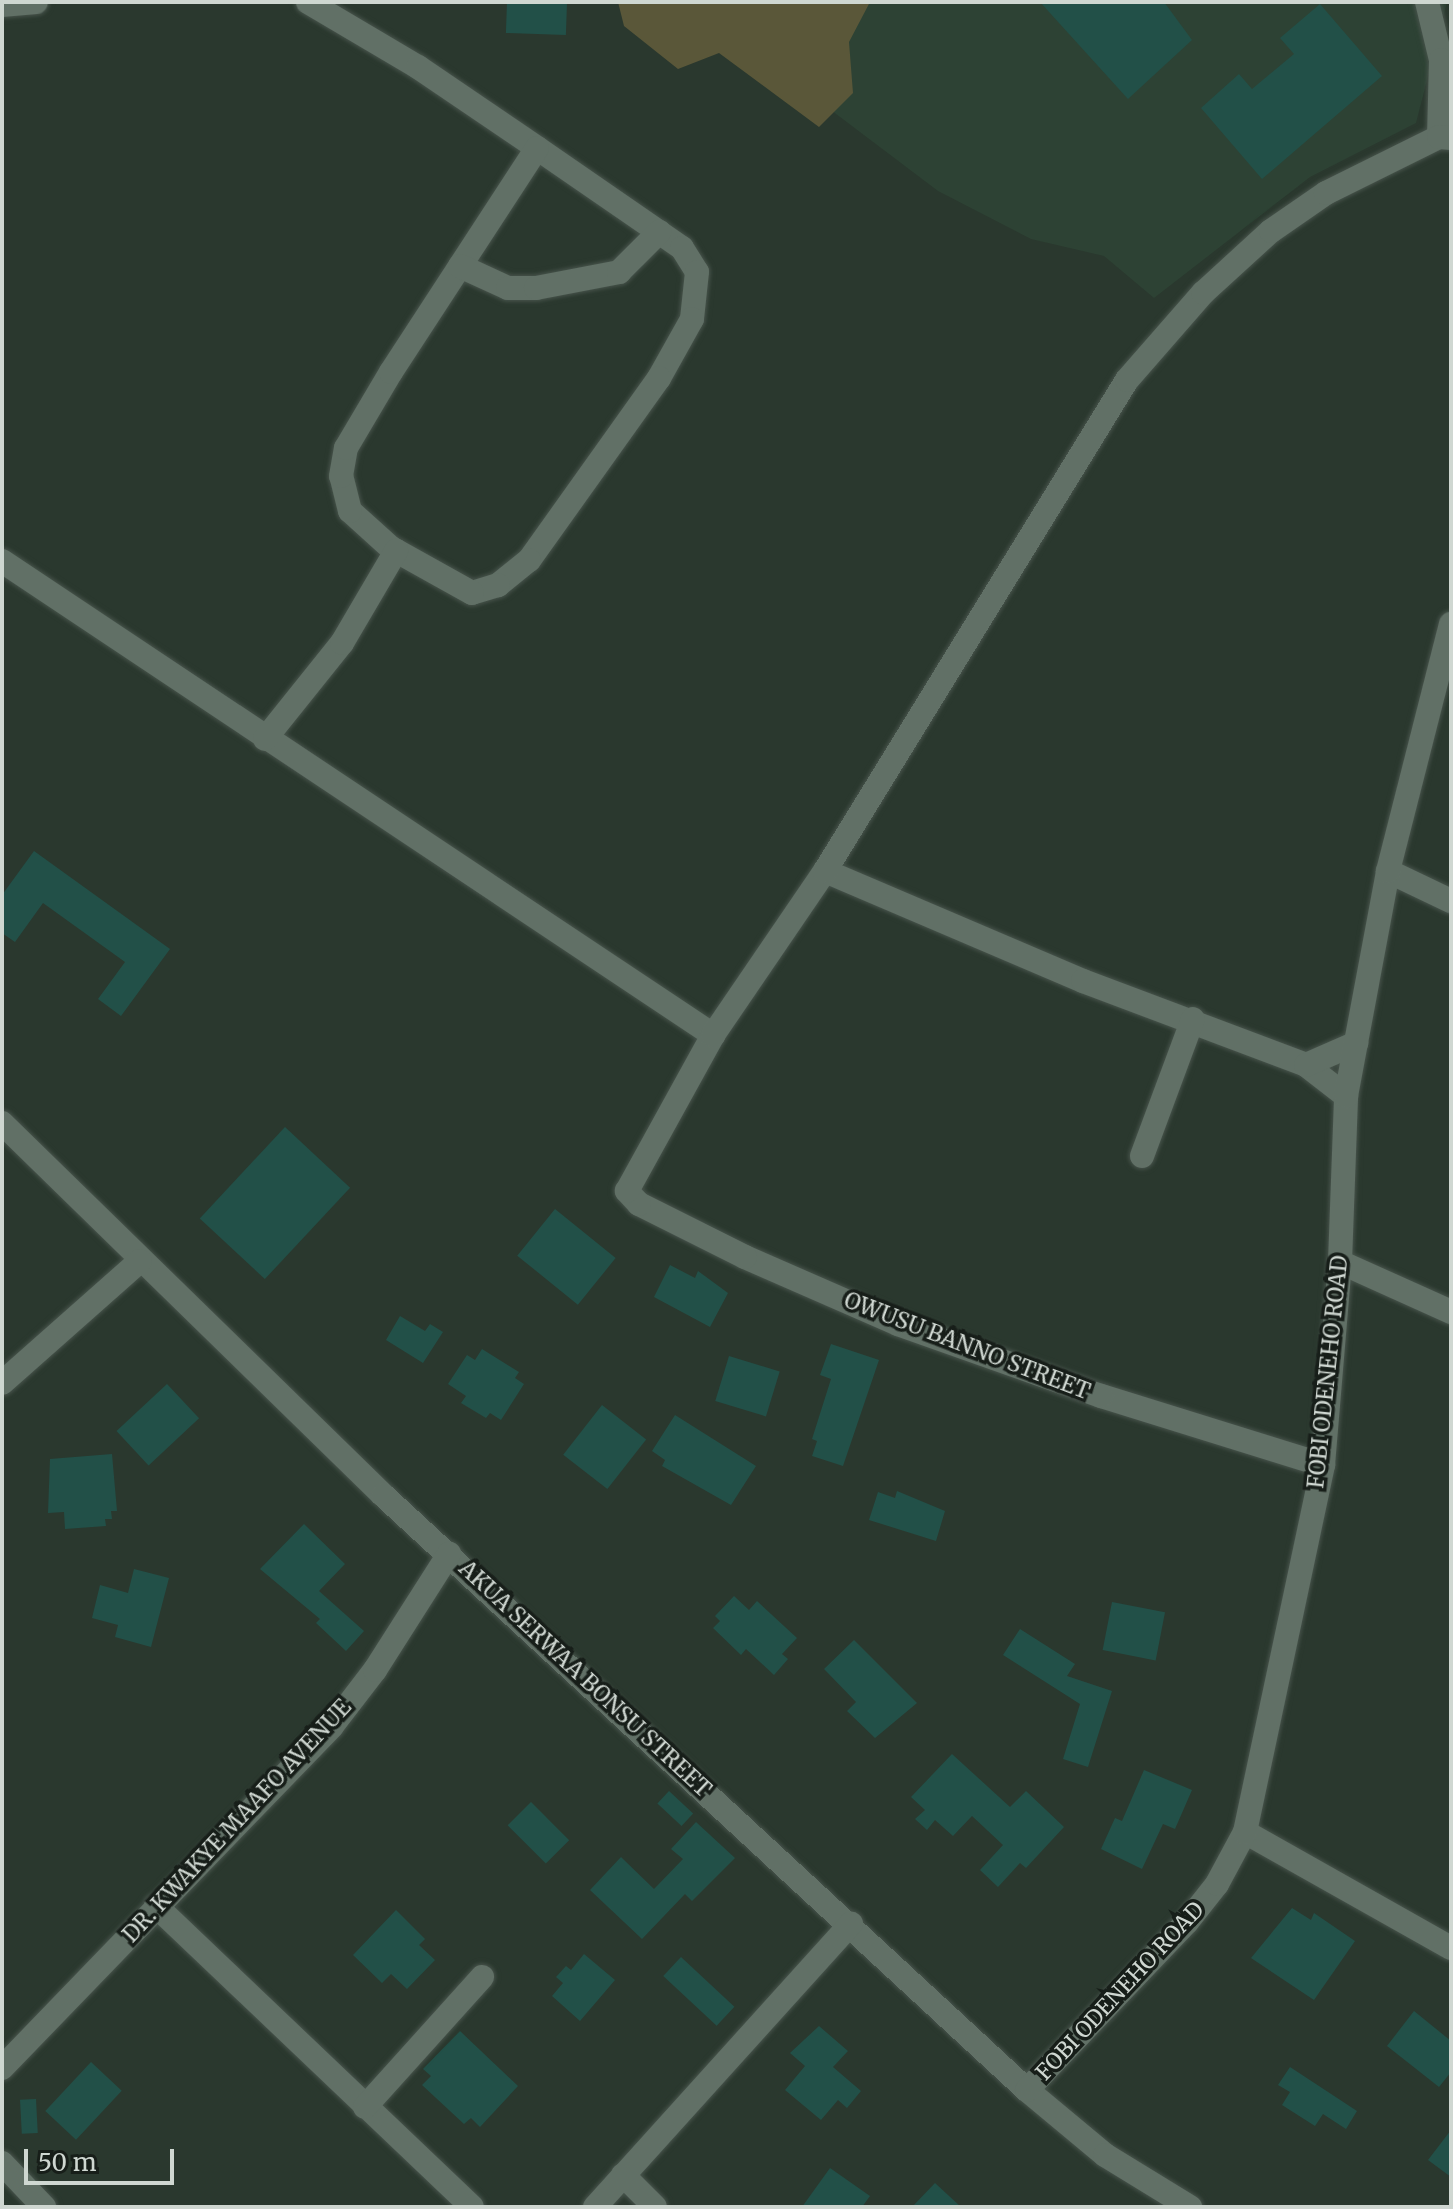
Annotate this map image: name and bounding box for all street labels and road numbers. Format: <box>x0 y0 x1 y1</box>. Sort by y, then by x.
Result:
street label: FOBI ODENEHO ROAD <box>1303 1254 1353 1490</box>
street label: OWUSU BANNO STREET <box>840 1287 1094 1405</box>
street label: AKUA SERWAA BONSU STREET <box>454 1555 716 1803</box>
street label: DR. KWAKYE MAAFO AVENUE <box>117 1694 357 1948</box>
street label: FOBI ODENEHO ROAD <box>1030 1896 1210 2086</box>

